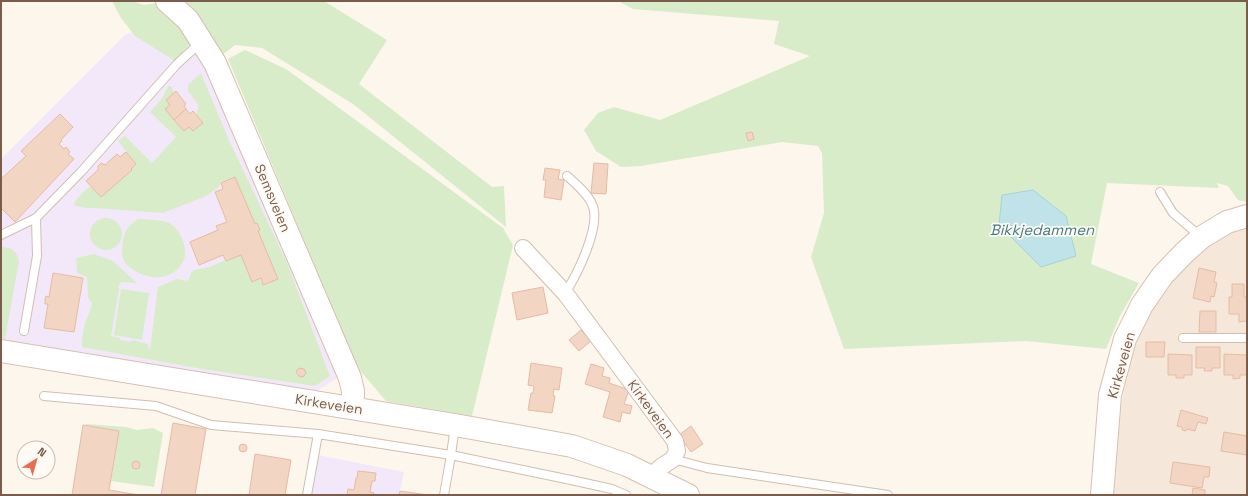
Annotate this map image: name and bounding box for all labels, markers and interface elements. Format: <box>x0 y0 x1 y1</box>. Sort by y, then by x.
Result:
street label: Semsveien <box>251 161 295 235</box>
water label: Bikkjedammen <box>990 220 1095 239</box>
street label: Kirkeveien <box>1103 330 1139 400</box>
street label: Kirkeveien <box>624 376 678 442</box>
street label: Kirkeveien <box>294 390 364 418</box>
north arrow <box>16 440 56 480</box>
text: N <box>35 444 49 460</box>

